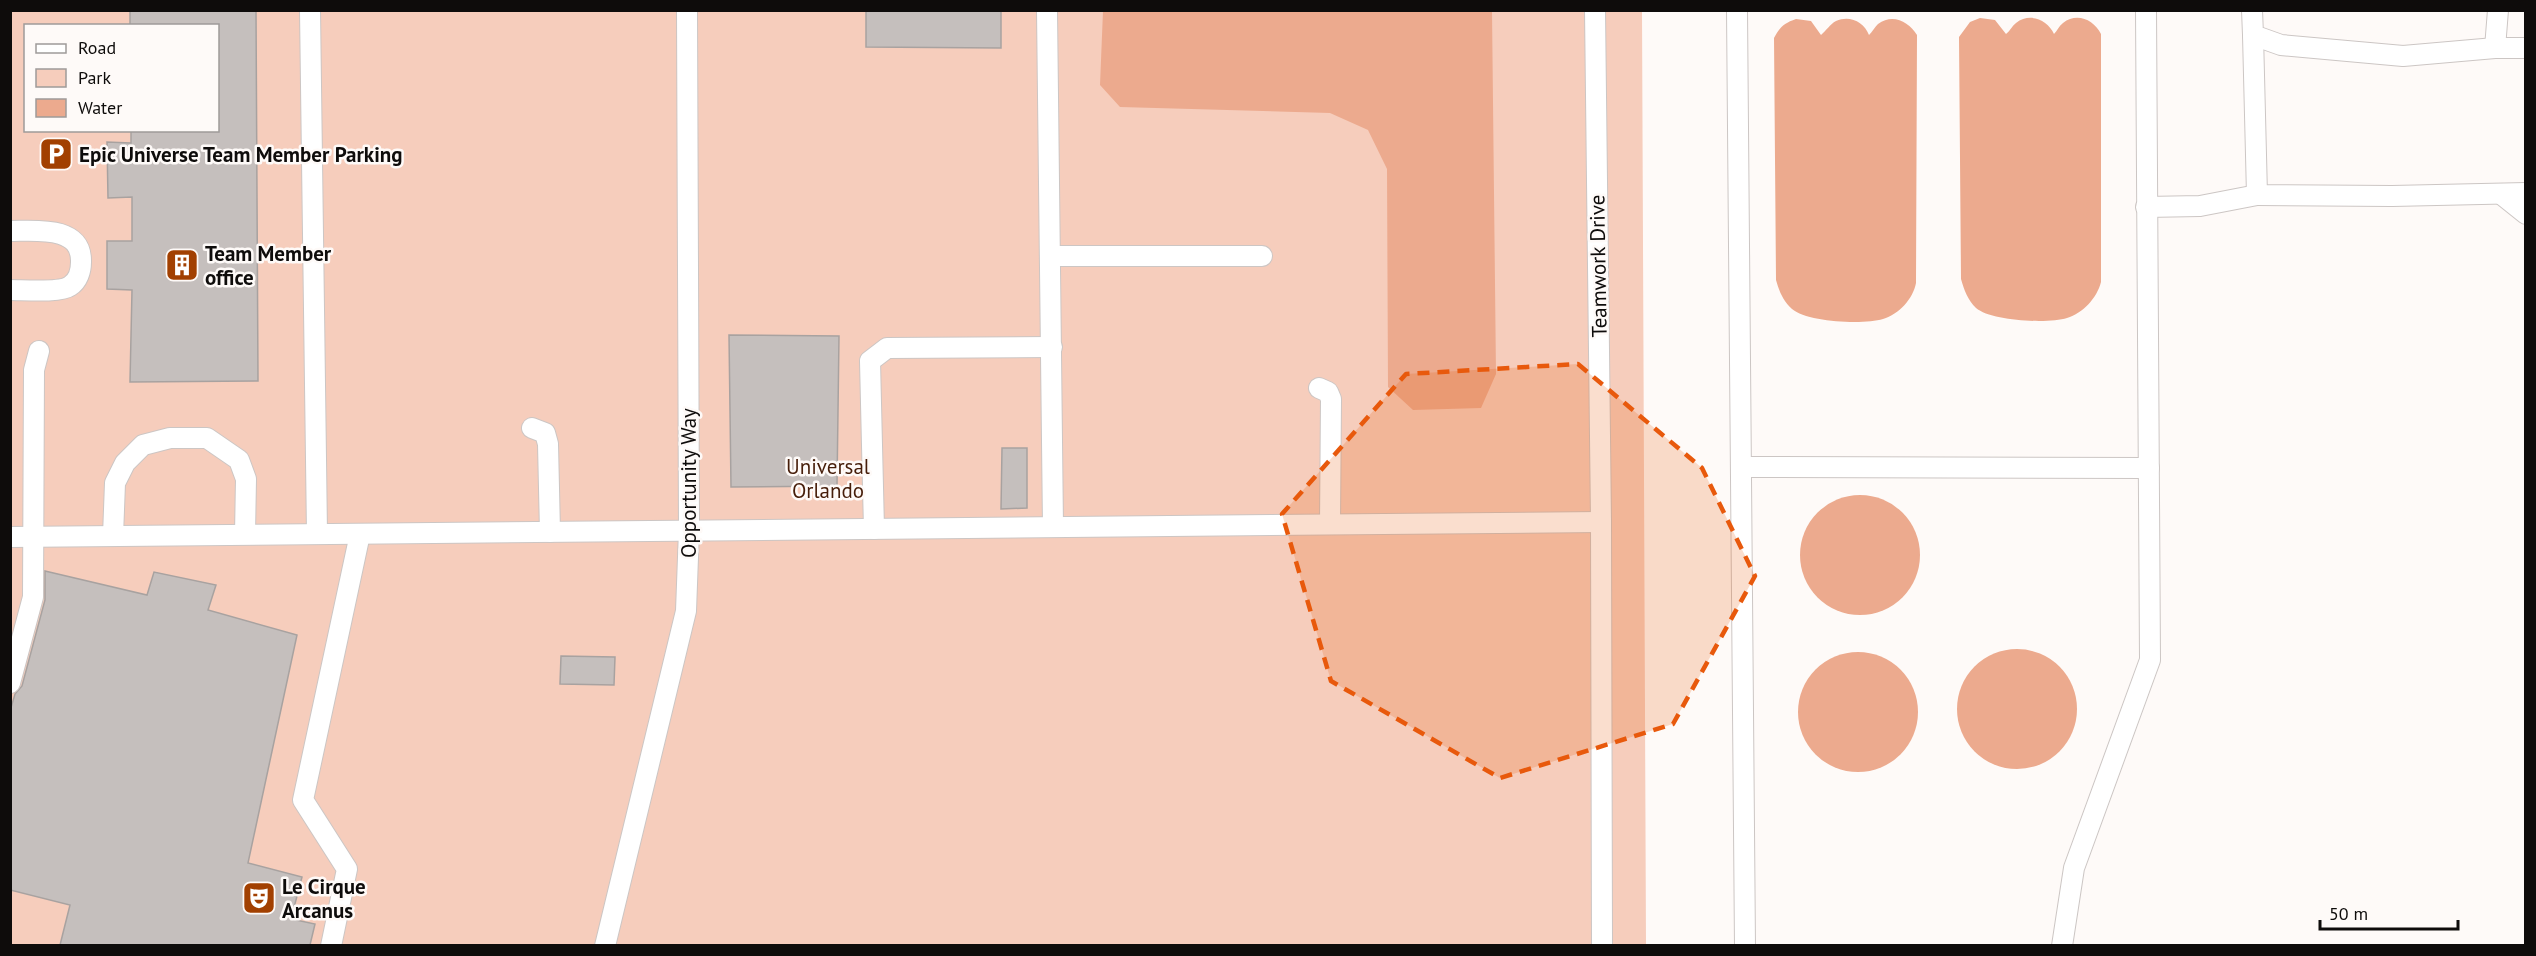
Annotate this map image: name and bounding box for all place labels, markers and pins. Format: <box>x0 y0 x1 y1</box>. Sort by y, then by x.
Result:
parking icon: Epic Universe Team Member Parking <box>38 136 74 172</box>
place label: Epic Universe Team Member Parking <box>79 141 402 168</box>
place label: Team Member office <box>205 240 332 291</box>
building icon: Team Member office <box>164 247 200 283</box>
place label: Le Cirque Arcanus <box>282 873 366 924</box>
theatre icon: Le Cirque Arcanus <box>241 880 277 916</box>

